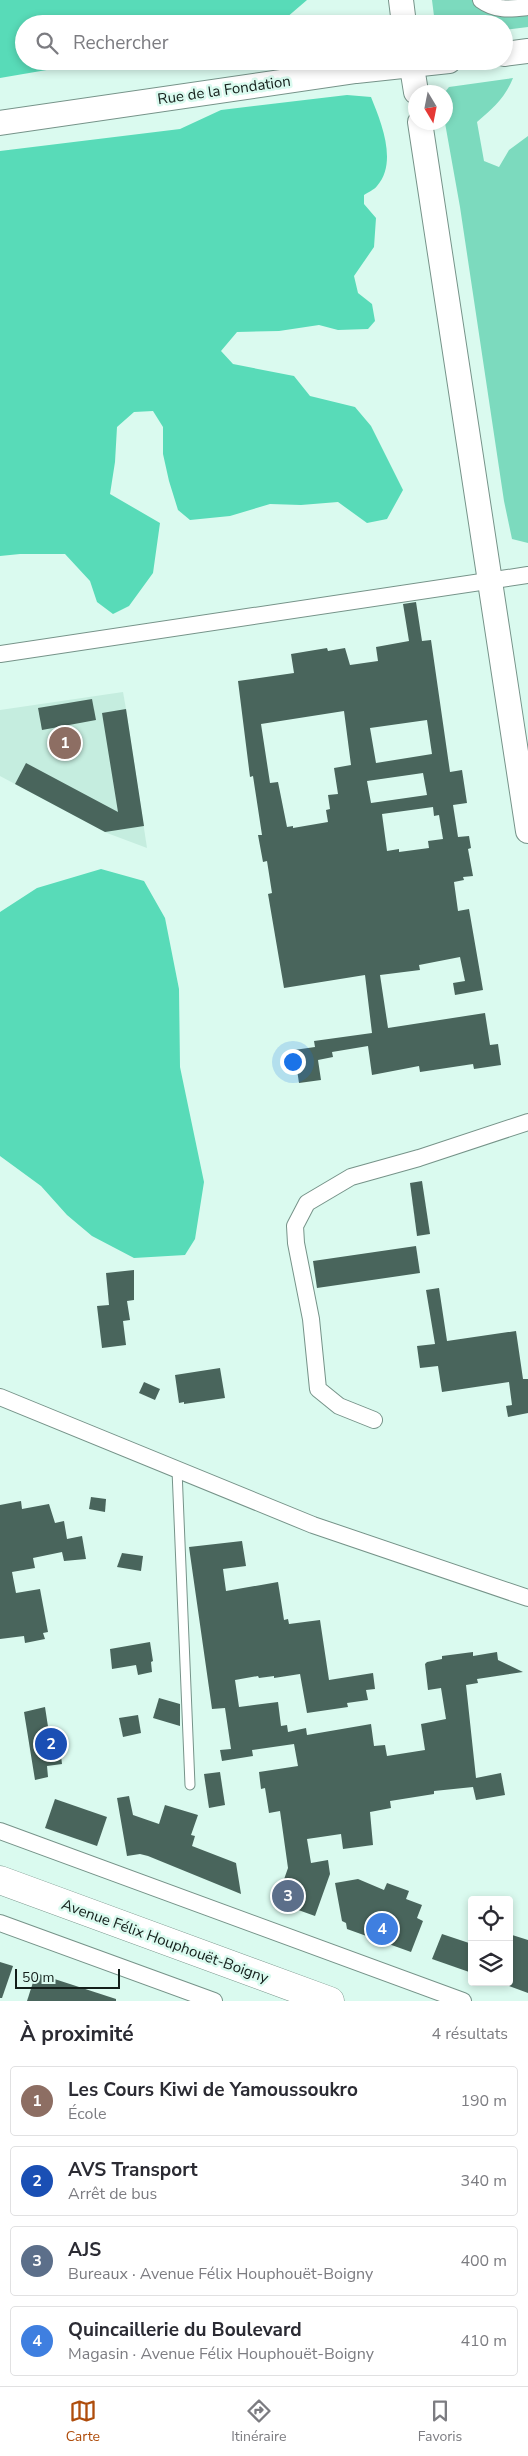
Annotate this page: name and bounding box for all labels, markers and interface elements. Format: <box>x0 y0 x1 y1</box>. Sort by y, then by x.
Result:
search box <box>15 15 513 70</box>
icon: search <box>33 29 61 57</box>
text: Rechercher <box>73 30 168 56</box>
street label: Rue de la Fondation <box>156 71 292 109</box>
north arrow <box>408 85 453 130</box>
pin: 1 <box>49 724 81 762</box>
your location <box>280 1049 306 1075</box>
pin: 2 <box>35 1725 67 1763</box>
pin: 3 <box>272 1877 304 1915</box>
street label: Avenue Félix Houphouët-Boigny <box>59 1894 272 1988</box>
map controls <box>468 1896 513 1986</box>
button: locate <box>468 1896 513 1941</box>
pin: 4 <box>366 1910 398 1948</box>
button: layers <box>468 1941 513 1986</box>
scale bar <box>15 1966 120 1989</box>
text: 50 m <box>22 1968 54 1987</box>
text: À proximité <box>20 2020 134 2048</box>
text: 4 résultats <box>432 2023 508 2045</box>
text: Les Cours Kiwi de Yamoussoukro <box>68 2077 358 2103</box>
text: 1 <box>32 2090 42 2112</box>
text: 190 m <box>460 2090 507 2112</box>
text: École <box>68 2103 107 2125</box>
text: AVS Transport <box>68 2157 198 2183</box>
text: 2 <box>32 2170 42 2192</box>
text: 340 m <box>460 2170 507 2192</box>
text: Arrêt de bus <box>68 2183 157 2205</box>
text: AJS <box>68 2237 101 2263</box>
text: 3 <box>32 2250 42 2272</box>
text: 400 m <box>460 2250 507 2272</box>
text: Bureaux · Avenue Félix Houphouët-Boigny <box>68 2263 373 2285</box>
text: Quincaillerie du Boulevard <box>68 2317 302 2343</box>
text: 4 <box>32 2330 42 2352</box>
text: 410 m <box>460 2330 507 2352</box>
text: Magasin · Avenue Félix Houphouët-Boigny <box>68 2343 374 2365</box>
tab: Carte <box>66 2397 100 2446</box>
tab: Itinéraire <box>231 2397 286 2446</box>
tab: Favoris <box>418 2397 462 2446</box>

